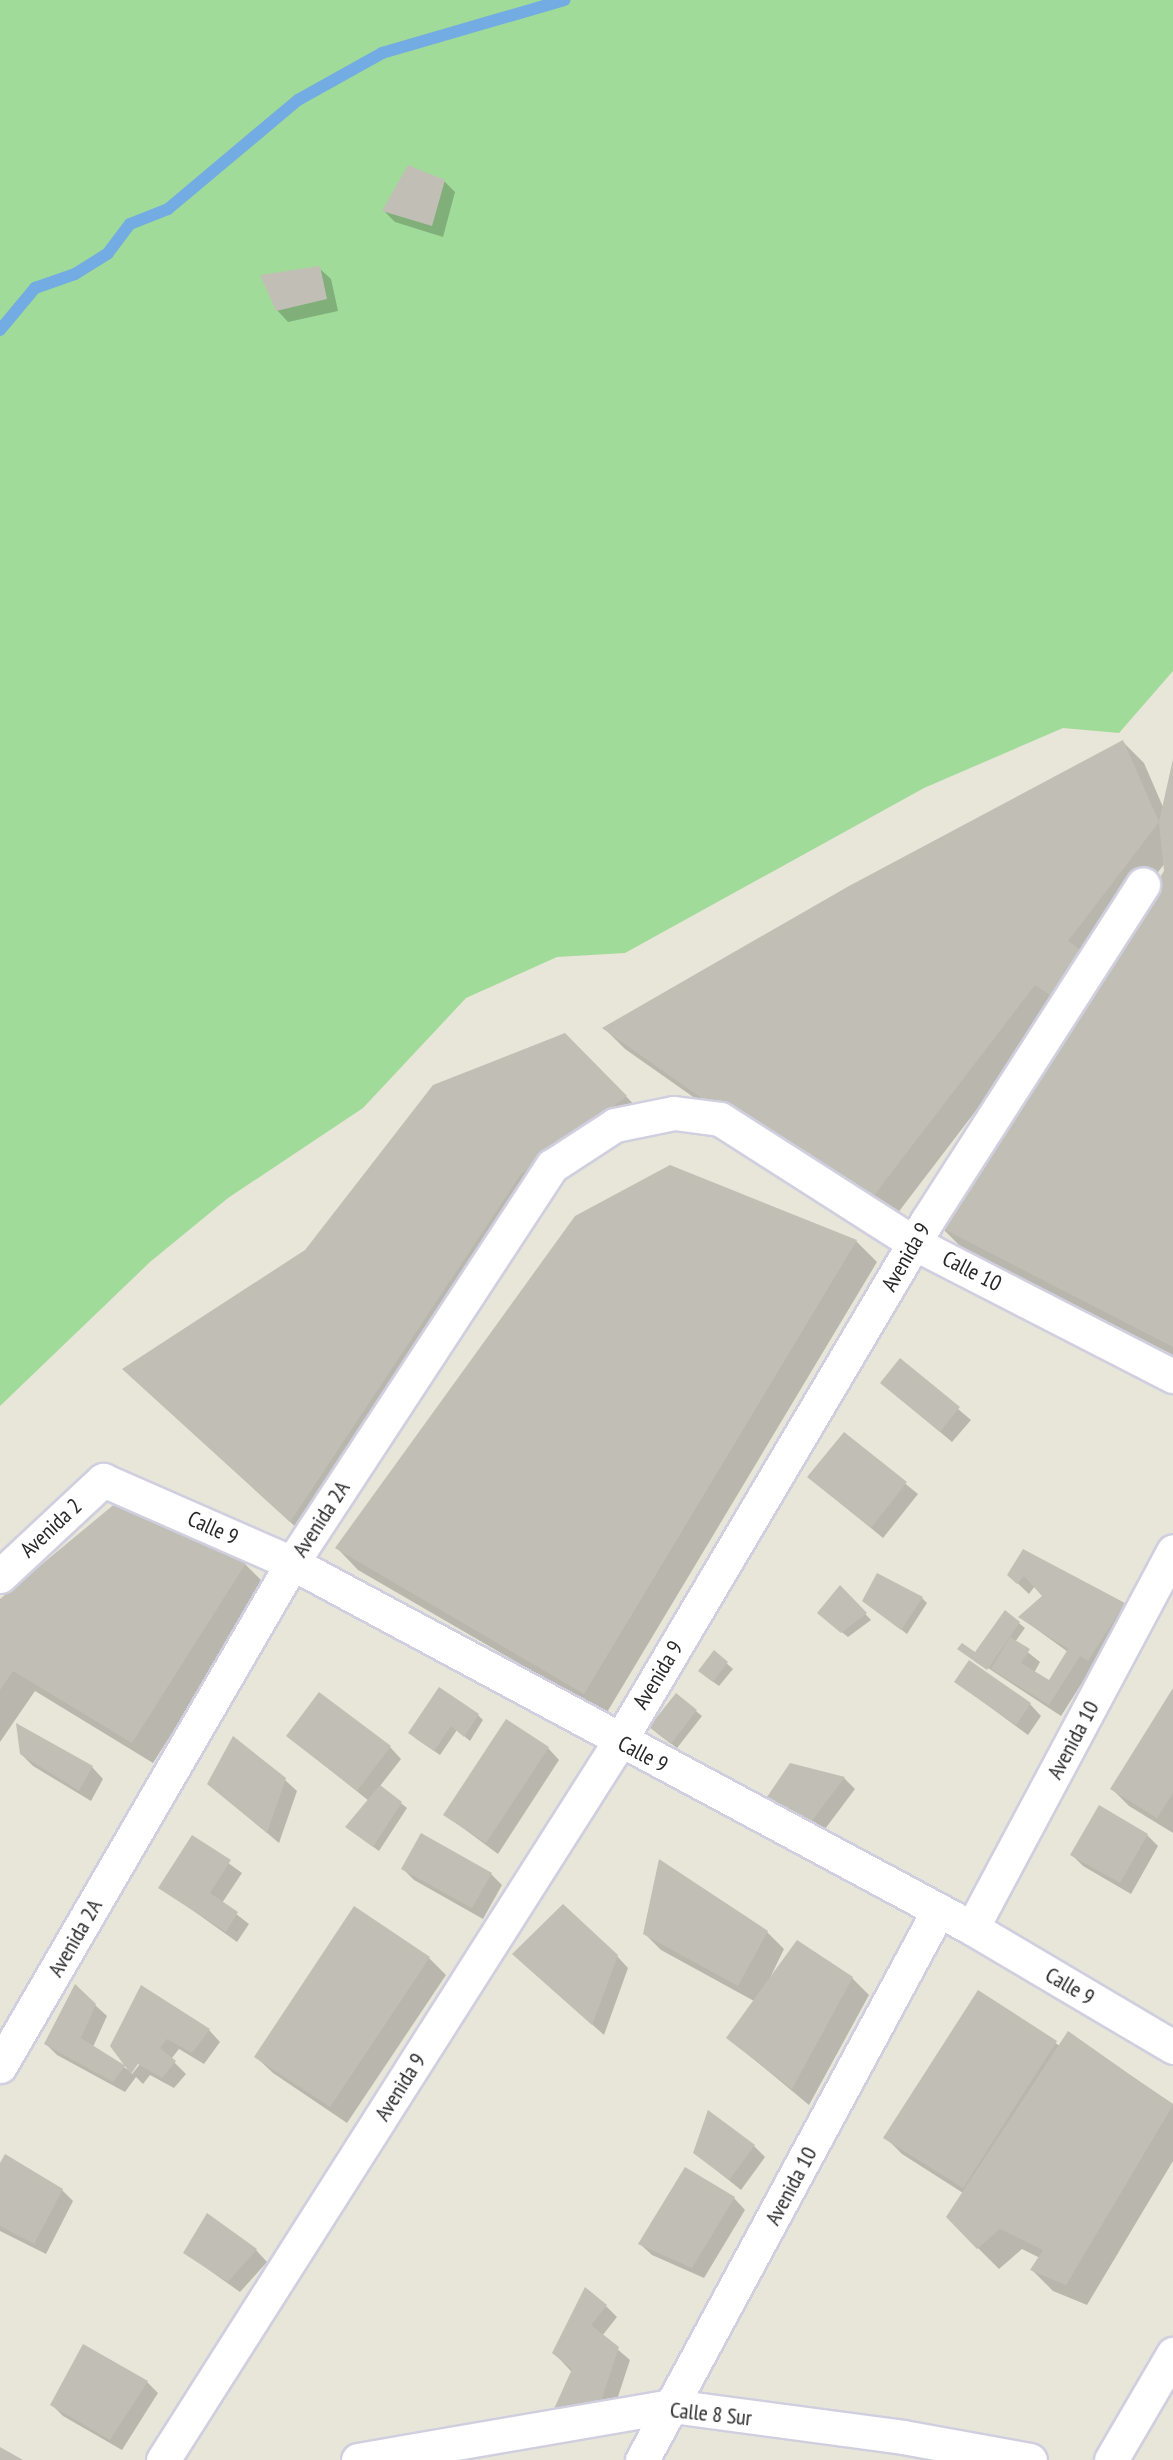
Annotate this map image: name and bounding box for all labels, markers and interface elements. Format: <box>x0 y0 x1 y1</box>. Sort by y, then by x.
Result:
street label: Avenida 9 <box>876 1218 936 1296</box>
street label: Calle 10 <box>938 1245 1006 1297</box>
street label: Avenida 2A <box>287 1476 355 1562</box>
street label: Avenida 2 <box>15 1493 87 1563</box>
street label: Calle 9 <box>184 1505 242 1551</box>
street label: Avenida 9 <box>627 1636 689 1714</box>
street label: Avenida 10 <box>1041 1696 1105 1784</box>
street label: Calle 9 <box>614 1730 672 1778</box>
street label: Avenida 2A <box>42 1895 108 1981</box>
street label: Calle 9 <box>1041 1961 1099 2011</box>
street label: Avenida 9 <box>369 2048 431 2126</box>
street label: Avenida 10 <box>759 2142 823 2230</box>
street label: Calle 8 Sur <box>669 2397 753 2431</box>

